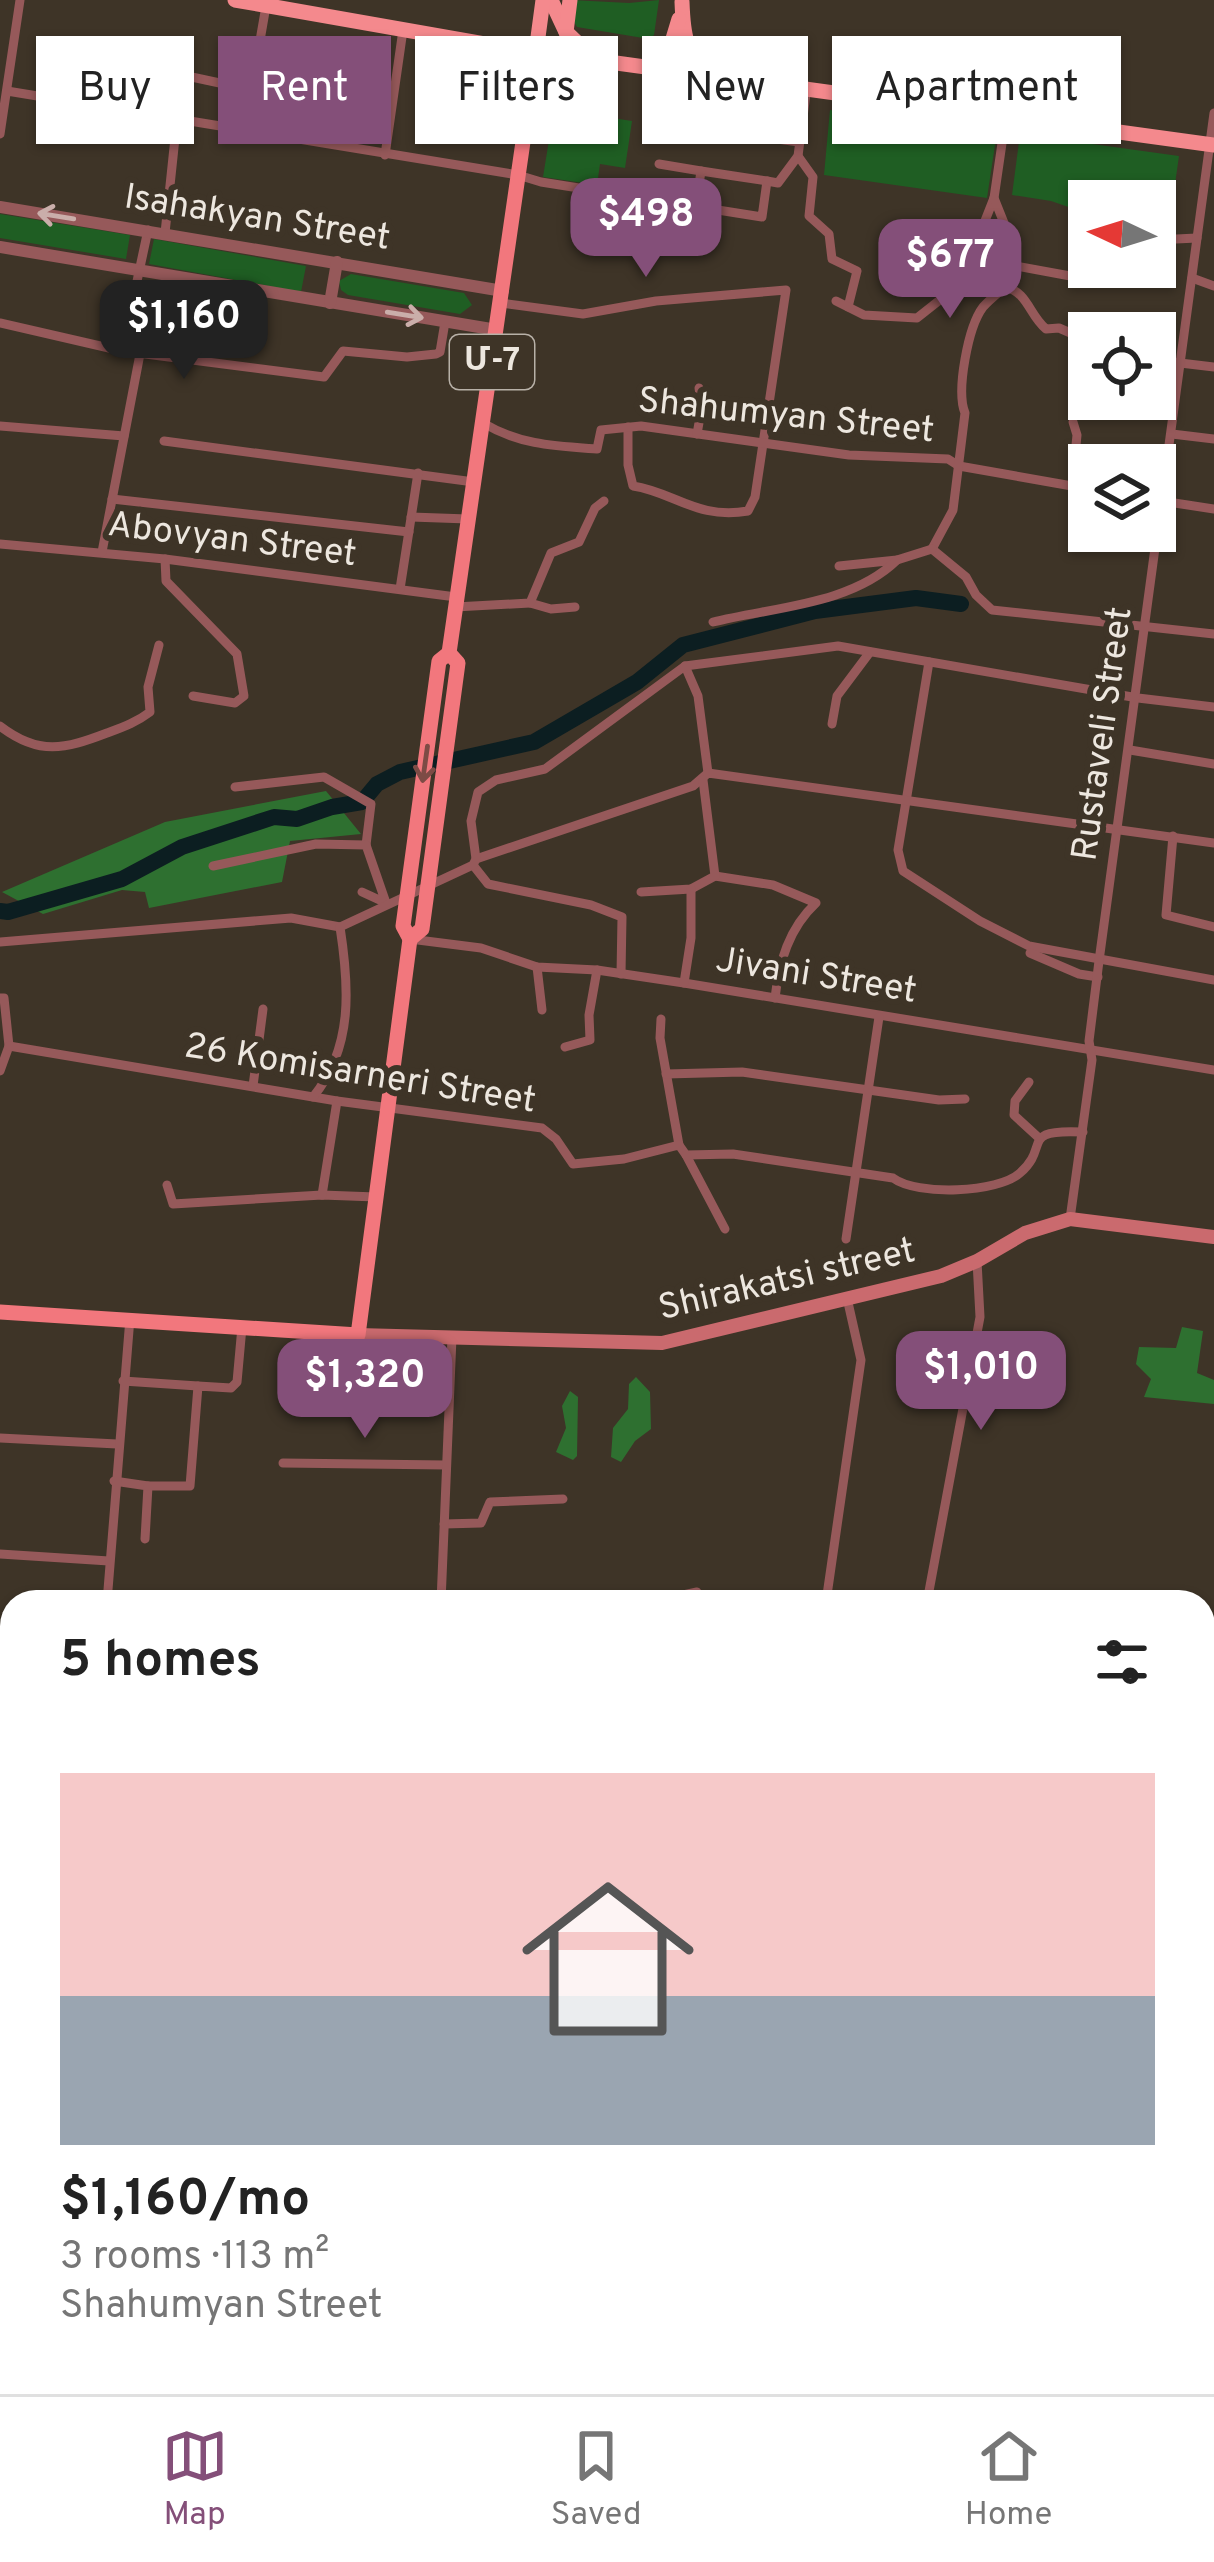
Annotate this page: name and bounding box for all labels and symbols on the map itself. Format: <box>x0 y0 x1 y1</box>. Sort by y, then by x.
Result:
street label: Isahakyan Street <box>121 175 393 263</box>
pin: $498 <box>575 178 717 280</box>
north arrow <box>1068 180 1176 288</box>
one-way arrow <box>37 204 76 227</box>
pin: $677 <box>879 219 1021 321</box>
pin: $1,160 <box>86 280 282 382</box>
one-way arrow <box>385 305 424 328</box>
road number: Մ-7 <box>450 335 534 389</box>
street label: Shahumyan Street <box>636 379 936 455</box>
street label: Abovyan Street <box>105 503 359 579</box>
street label: Rustaveli Street <box>1063 604 1145 864</box>
one-way arrow <box>413 744 435 783</box>
street label: Jivani Street <box>712 938 920 1016</box>
street label: 26 Komisarneri Street <box>181 1024 539 1126</box>
street label: Shirakatsi street <box>654 1229 920 1333</box>
pin: $1,010 <box>883 1331 1079 1433</box>
pin: $1,320 <box>267 1339 463 1441</box>

